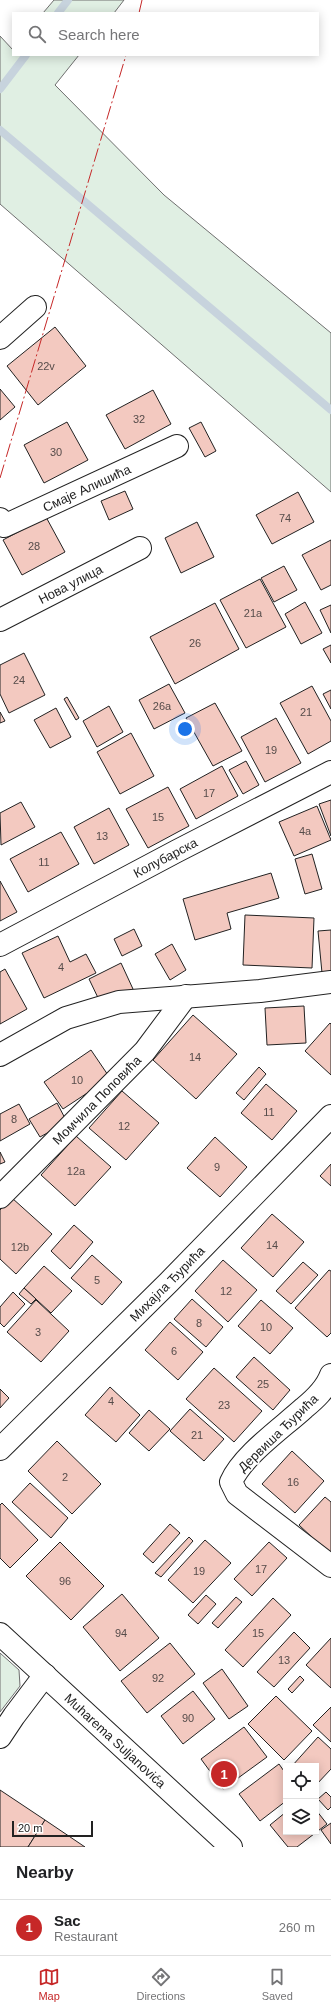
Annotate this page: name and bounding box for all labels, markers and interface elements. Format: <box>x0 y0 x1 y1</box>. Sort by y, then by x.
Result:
search box <box>12 12 319 56</box>
icon: search <box>26 23 48 45</box>
text: Search here <box>58 26 140 43</box>
house number: 22v <box>37 360 55 372</box>
house number: 32 <box>133 413 145 425</box>
house number: 30 <box>50 446 62 458</box>
street label: Смаје Алишића <box>40 461 134 515</box>
house number: 74 <box>279 512 291 524</box>
house number: 28 <box>28 540 40 552</box>
street label: Нова улица <box>36 561 105 607</box>
house number: 21a <box>244 607 263 619</box>
house number: 26 <box>189 637 201 649</box>
house number: 24 <box>13 674 25 686</box>
house number: 26a <box>153 700 172 712</box>
house number: 21 <box>300 706 312 718</box>
your location <box>175 719 195 739</box>
house number: 19 <box>265 744 277 756</box>
house number: 17 <box>203 787 215 799</box>
house number: 15 <box>152 811 164 823</box>
house number: 4a <box>299 825 312 837</box>
house number: 13 <box>96 830 108 842</box>
street label: Колубарска <box>131 834 200 880</box>
house number: 11 <box>38 856 50 868</box>
house number: 4 <box>58 961 64 973</box>
house number: 14 <box>189 1051 201 1063</box>
street label: Момчила Поповића <box>49 1052 144 1147</box>
house number: 10 <box>71 1074 83 1086</box>
house number: 11 <box>263 1106 275 1118</box>
house number: 8 <box>11 1113 17 1125</box>
house number: 12 <box>118 1120 130 1132</box>
house number: 9 <box>214 1161 220 1173</box>
house number: 12a <box>67 1165 86 1177</box>
house number: 14 <box>266 1239 278 1251</box>
house number: 12b <box>11 1241 29 1253</box>
street label: Михајла Ђурића <box>126 1242 208 1324</box>
house number: 5 <box>94 1274 100 1286</box>
house number: 12 <box>220 1285 232 1297</box>
house number: 8 <box>196 1317 202 1329</box>
house number: 10 <box>260 1321 272 1333</box>
house number: 3 <box>35 1326 41 1338</box>
house number: 6 <box>171 1345 177 1357</box>
house number: 25 <box>257 1378 269 1390</box>
street label: Дервиша Ђурића <box>235 1391 322 1475</box>
house number: 4 <box>108 1395 114 1407</box>
house number: 23 <box>218 1399 230 1411</box>
house number: 21 <box>191 1429 203 1441</box>
house number: 2 <box>62 1471 68 1483</box>
house number: 16 <box>287 1476 299 1488</box>
house number: 17 <box>255 1563 267 1575</box>
house number: 19 <box>193 1565 205 1577</box>
house number: 96 <box>59 1575 71 1587</box>
house number: 94 <box>115 1627 127 1639</box>
house number: 15 <box>252 1627 264 1639</box>
house number: 13 <box>278 1654 290 1666</box>
house number: 92 <box>152 1672 164 1684</box>
street label: Muharema Suljanovića <box>62 1690 170 1791</box>
house number: 90 <box>182 1712 194 1724</box>
pin: 1 <box>211 1759 237 1789</box>
map controls <box>283 1763 319 1835</box>
button: locate <box>283 1763 319 1799</box>
button: layers <box>283 1799 319 1835</box>
scale bar <box>12 1819 93 1838</box>
text: 20 m <box>18 1822 42 1834</box>
text: Nearby <box>16 1863 74 1882</box>
text: Sac <box>54 1912 81 1929</box>
text: 1 <box>25 1920 33 1935</box>
text: 260 m <box>279 1920 315 1935</box>
text: Restaurant <box>54 1929 118 1944</box>
tab: Map <box>38 1966 60 2002</box>
tab: Directions <box>136 1966 185 2002</box>
tab: Saved <box>262 1966 293 2002</box>

